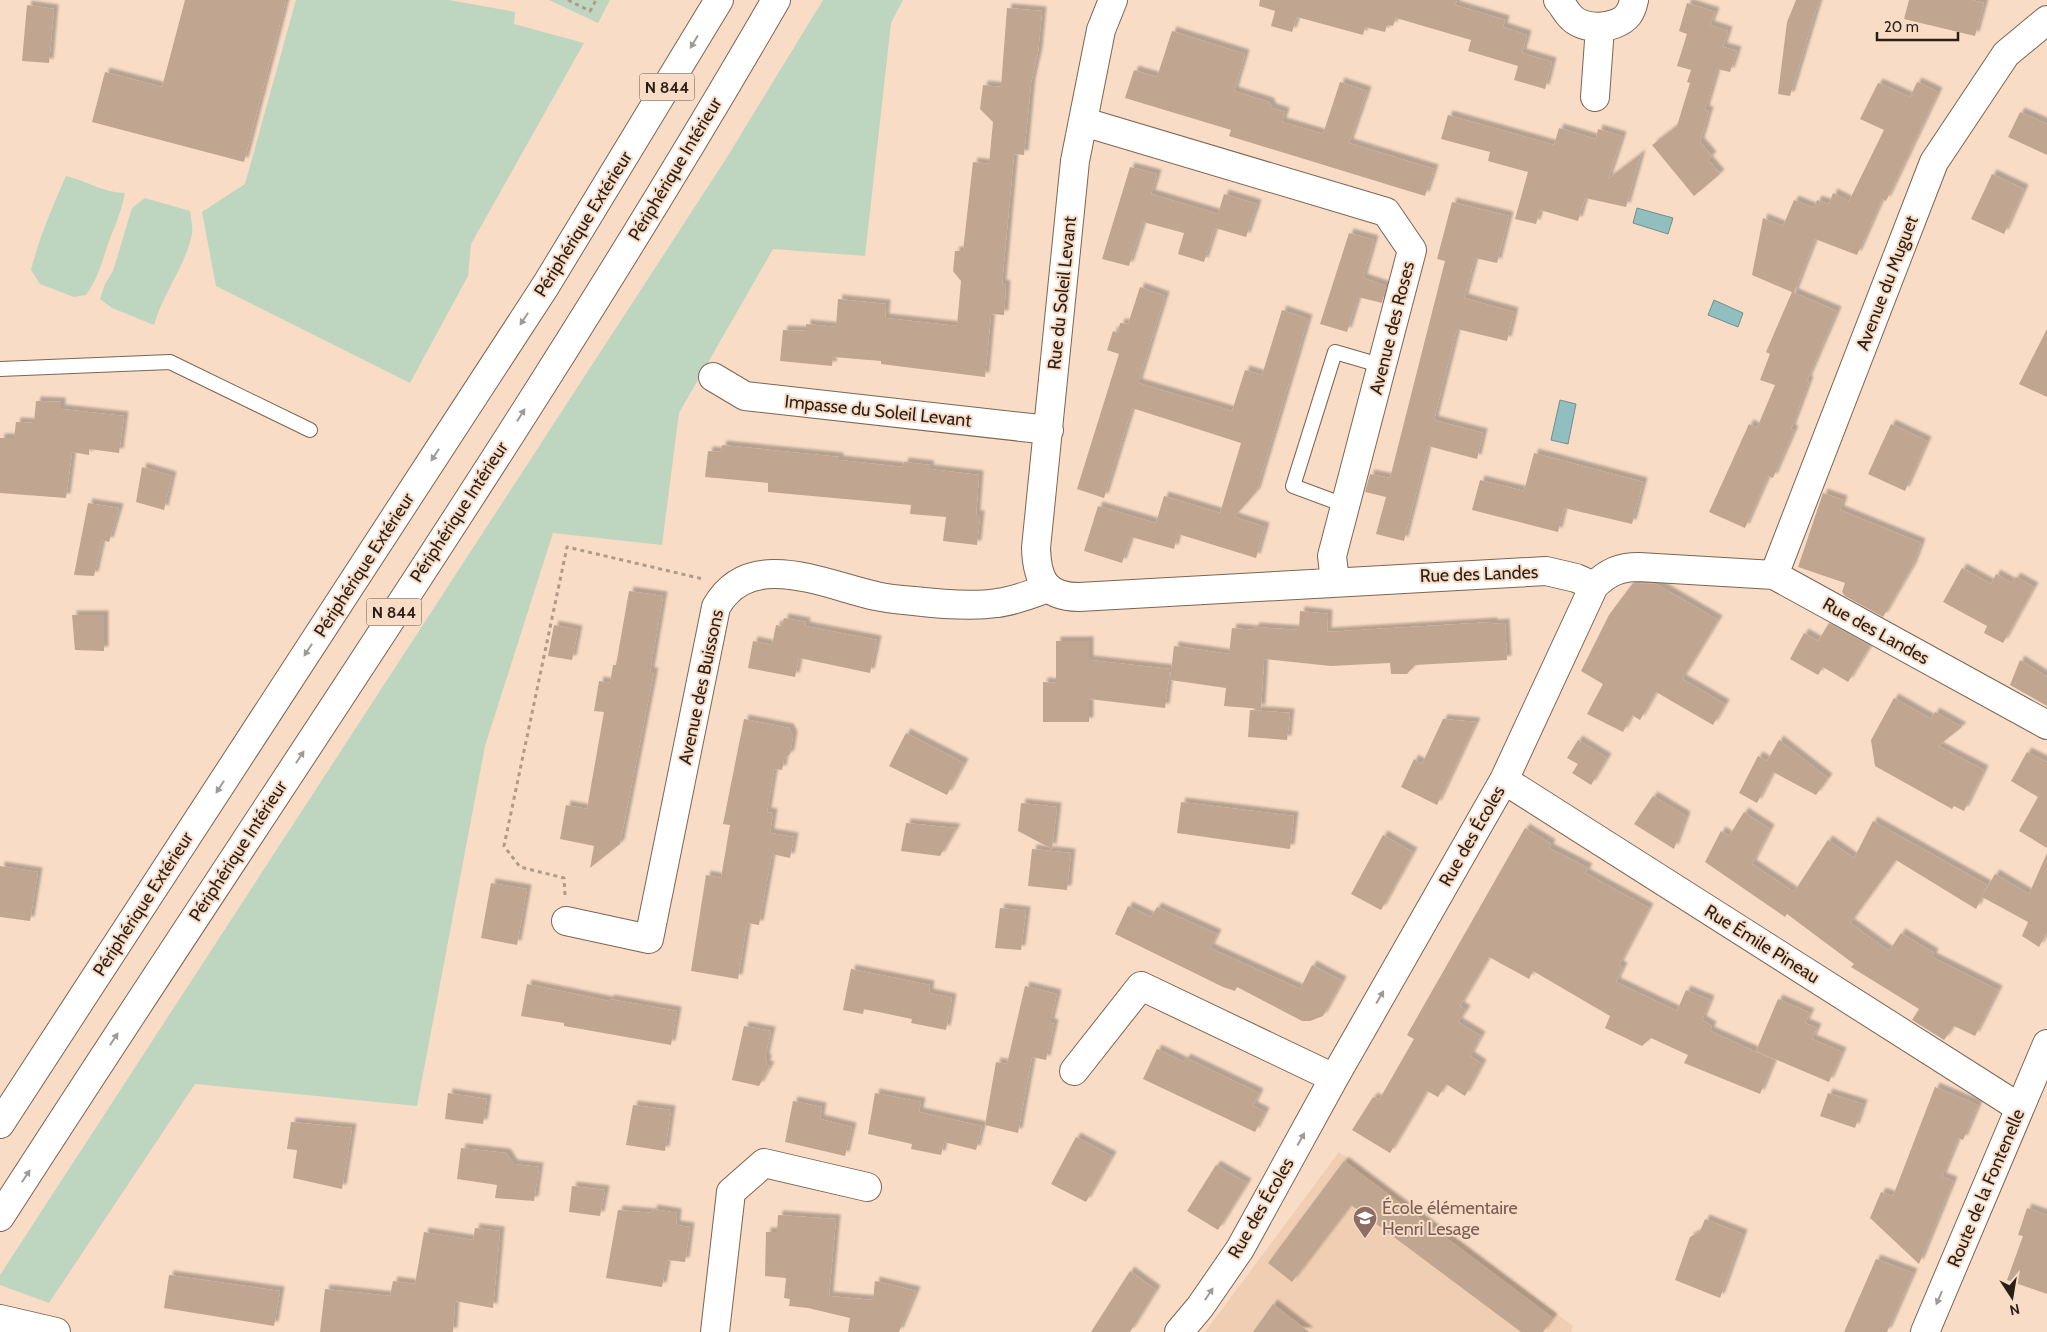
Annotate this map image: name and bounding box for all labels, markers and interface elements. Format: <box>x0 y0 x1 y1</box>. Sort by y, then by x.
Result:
scale bar <box>1877 10 1958 42</box>
text: 20 m <box>1884 18 1919 36</box>
one-way arrow <box>690 35 699 48</box>
road number: N 844 <box>640 74 694 100</box>
street label: Périphérique Intérieur <box>623 93 727 245</box>
street label: Périphérique Extérieur <box>529 147 637 301</box>
street label: Avenue du Muguet <box>1851 213 1923 353</box>
street label: Rue du Soleil Levant <box>1043 215 1081 371</box>
street label: Avenue des Roses <box>1365 259 1419 397</box>
one-way arrow <box>519 313 528 326</box>
street label: Impasse du Soleil Levant <box>783 390 973 432</box>
one-way arrow <box>517 409 526 422</box>
street label: Périphérique Intérieur <box>405 437 513 587</box>
one-way arrow <box>430 449 440 462</box>
street label: Périphérique Extérieur <box>309 488 419 641</box>
street label: Rue des Landes <box>1419 561 1539 587</box>
street label: Rue des Landes <box>1819 593 1933 669</box>
road number: N 844 <box>366 598 422 626</box>
street label: Avenue des Buissons <box>674 607 728 767</box>
one-way arrow <box>303 644 313 657</box>
one-way arrow <box>295 751 304 764</box>
street label: Périphérique Intérieur <box>184 776 292 926</box>
one-way arrow <box>215 780 224 793</box>
street label: Rue des Écoles <box>1434 782 1510 890</box>
street label: Périphérique Extérieur <box>88 827 198 980</box>
street label: Rue Émile Pineau <box>1700 900 1824 988</box>
one-way arrow <box>1376 990 1384 1005</box>
one-way arrow <box>110 1033 119 1046</box>
street label: Route de la Fontenelle <box>1943 1106 2029 1270</box>
one-way arrow <box>1296 1132 1305 1146</box>
street label: Rue des Écoles <box>1223 1154 1299 1262</box>
one-way arrow <box>22 1169 31 1183</box>
place label: École élémentaire Henri Lesage <box>1382 1197 1518 1240</box>
school or university icon: École élémentaire Henri Lesage <box>1352 1205 1378 1239</box>
north arrow <box>1987 1272 2037 1322</box>
one-way arrow <box>1204 1287 1214 1301</box>
one-way arrow <box>1935 1291 1943 1305</box>
text: N <box>2008 1300 2021 1320</box>

